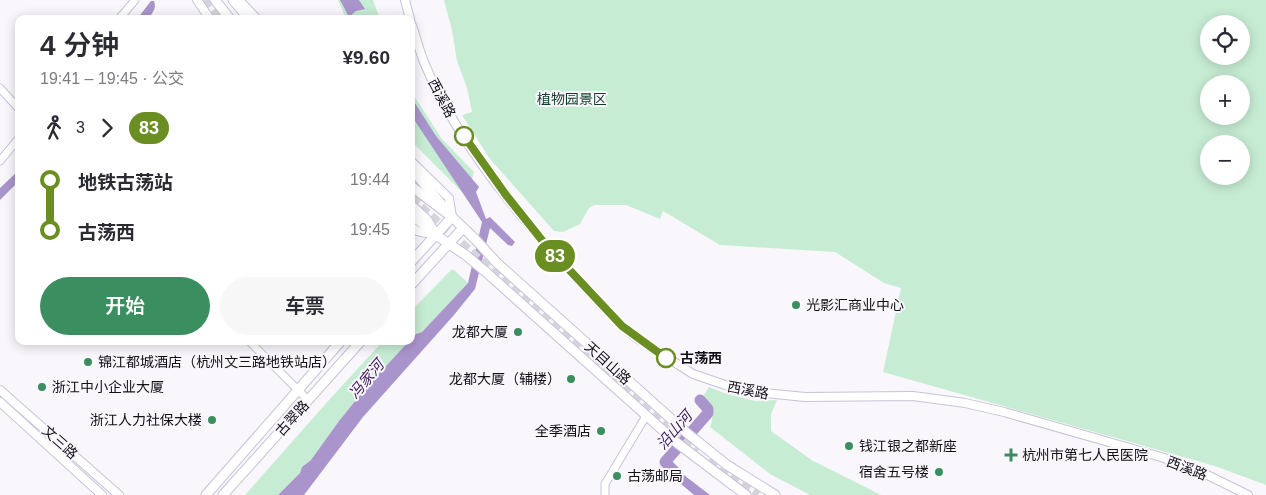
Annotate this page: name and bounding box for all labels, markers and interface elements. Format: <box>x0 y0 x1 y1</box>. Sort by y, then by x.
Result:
map controls <box>1200 15 1250 185</box>
button: locate <box>1200 15 1250 65</box>
text: 4 分钟 <box>40 30 119 61</box>
text: ¥9.60 <box>342 47 390 68</box>
text: 19:41 – 19:45 · 公交 <box>40 70 184 87</box>
button: + <box>1200 75 1250 125</box>
street label: 西溪路 <box>425 76 459 120</box>
park label: 植物园景区 <box>537 91 607 107</box>
icon: walk <box>40 114 68 142</box>
icon: forward <box>93 114 121 142</box>
text: 83 <box>139 118 159 138</box>
text: 3 <box>76 119 85 136</box>
unlabelled marker <box>454 126 474 146</box>
button: − <box>1200 135 1250 185</box>
text: 19:44 <box>350 171 390 188</box>
text: 地铁古荡站 <box>78 172 173 193</box>
text: 19:45 <box>350 221 390 238</box>
text: 古荡西 <box>78 222 135 243</box>
line badge: 83 <box>532 240 578 272</box>
text: 83 <box>545 246 565 266</box>
button: 开始 <box>40 277 210 335</box>
button: 车票 <box>220 277 390 335</box>
place label: 光影汇商业中心 <box>806 297 904 313</box>
marker: 光影汇商业中心 <box>790 299 802 311</box>
place label: 龙都大厦 <box>452 324 508 340</box>
marker: 龙都大厦 <box>512 326 524 338</box>
street label: 天目山路 <box>582 338 634 388</box>
marker: 古荡西 <box>656 348 676 368</box>
place label: 古荡西 <box>680 350 722 366</box>
place label: 锦江都城酒店（杭州文三路地铁站店） <box>98 354 336 370</box>
water label: 冯家河 <box>345 354 389 402</box>
marker: 锦江都城酒店（杭州文三路地铁站店） <box>82 356 94 368</box>
place label: 龙都大厦（辅楼） <box>449 371 561 387</box>
marker: 龙都大厦（辅楼） <box>565 373 577 385</box>
street label: 西溪路 <box>726 378 770 402</box>
place label: 浙江中小企业大厦 <box>52 379 164 395</box>
marker: 浙江中小企业大厦 <box>36 381 48 393</box>
street label: 古翠路 <box>272 397 312 439</box>
water label: 沿山河 <box>653 405 697 453</box>
place label: 浙江人力社保大楼 <box>90 412 202 428</box>
marker: 浙江人力社保大楼 <box>206 414 218 426</box>
street label: 文三路 <box>39 422 81 462</box>
place label: 全季酒店 <box>535 423 591 439</box>
marker: 全季酒店 <box>595 425 607 437</box>
place label: 钱江银之都新座 <box>859 438 957 454</box>
marker: 钱江银之都新座 <box>843 440 855 452</box>
place label: 杭州市第七人民医院 <box>1022 447 1148 463</box>
marker: 杭州市第七人民医院 <box>1004 448 1018 462</box>
street label: 西溪路 <box>1165 453 1209 483</box>
place label: 宿舍五号楼 <box>859 464 929 480</box>
marker: 宿舍五号楼 <box>933 466 945 478</box>
place label: 古荡邮局 <box>627 468 683 484</box>
marker: 古荡邮局 <box>611 470 623 482</box>

